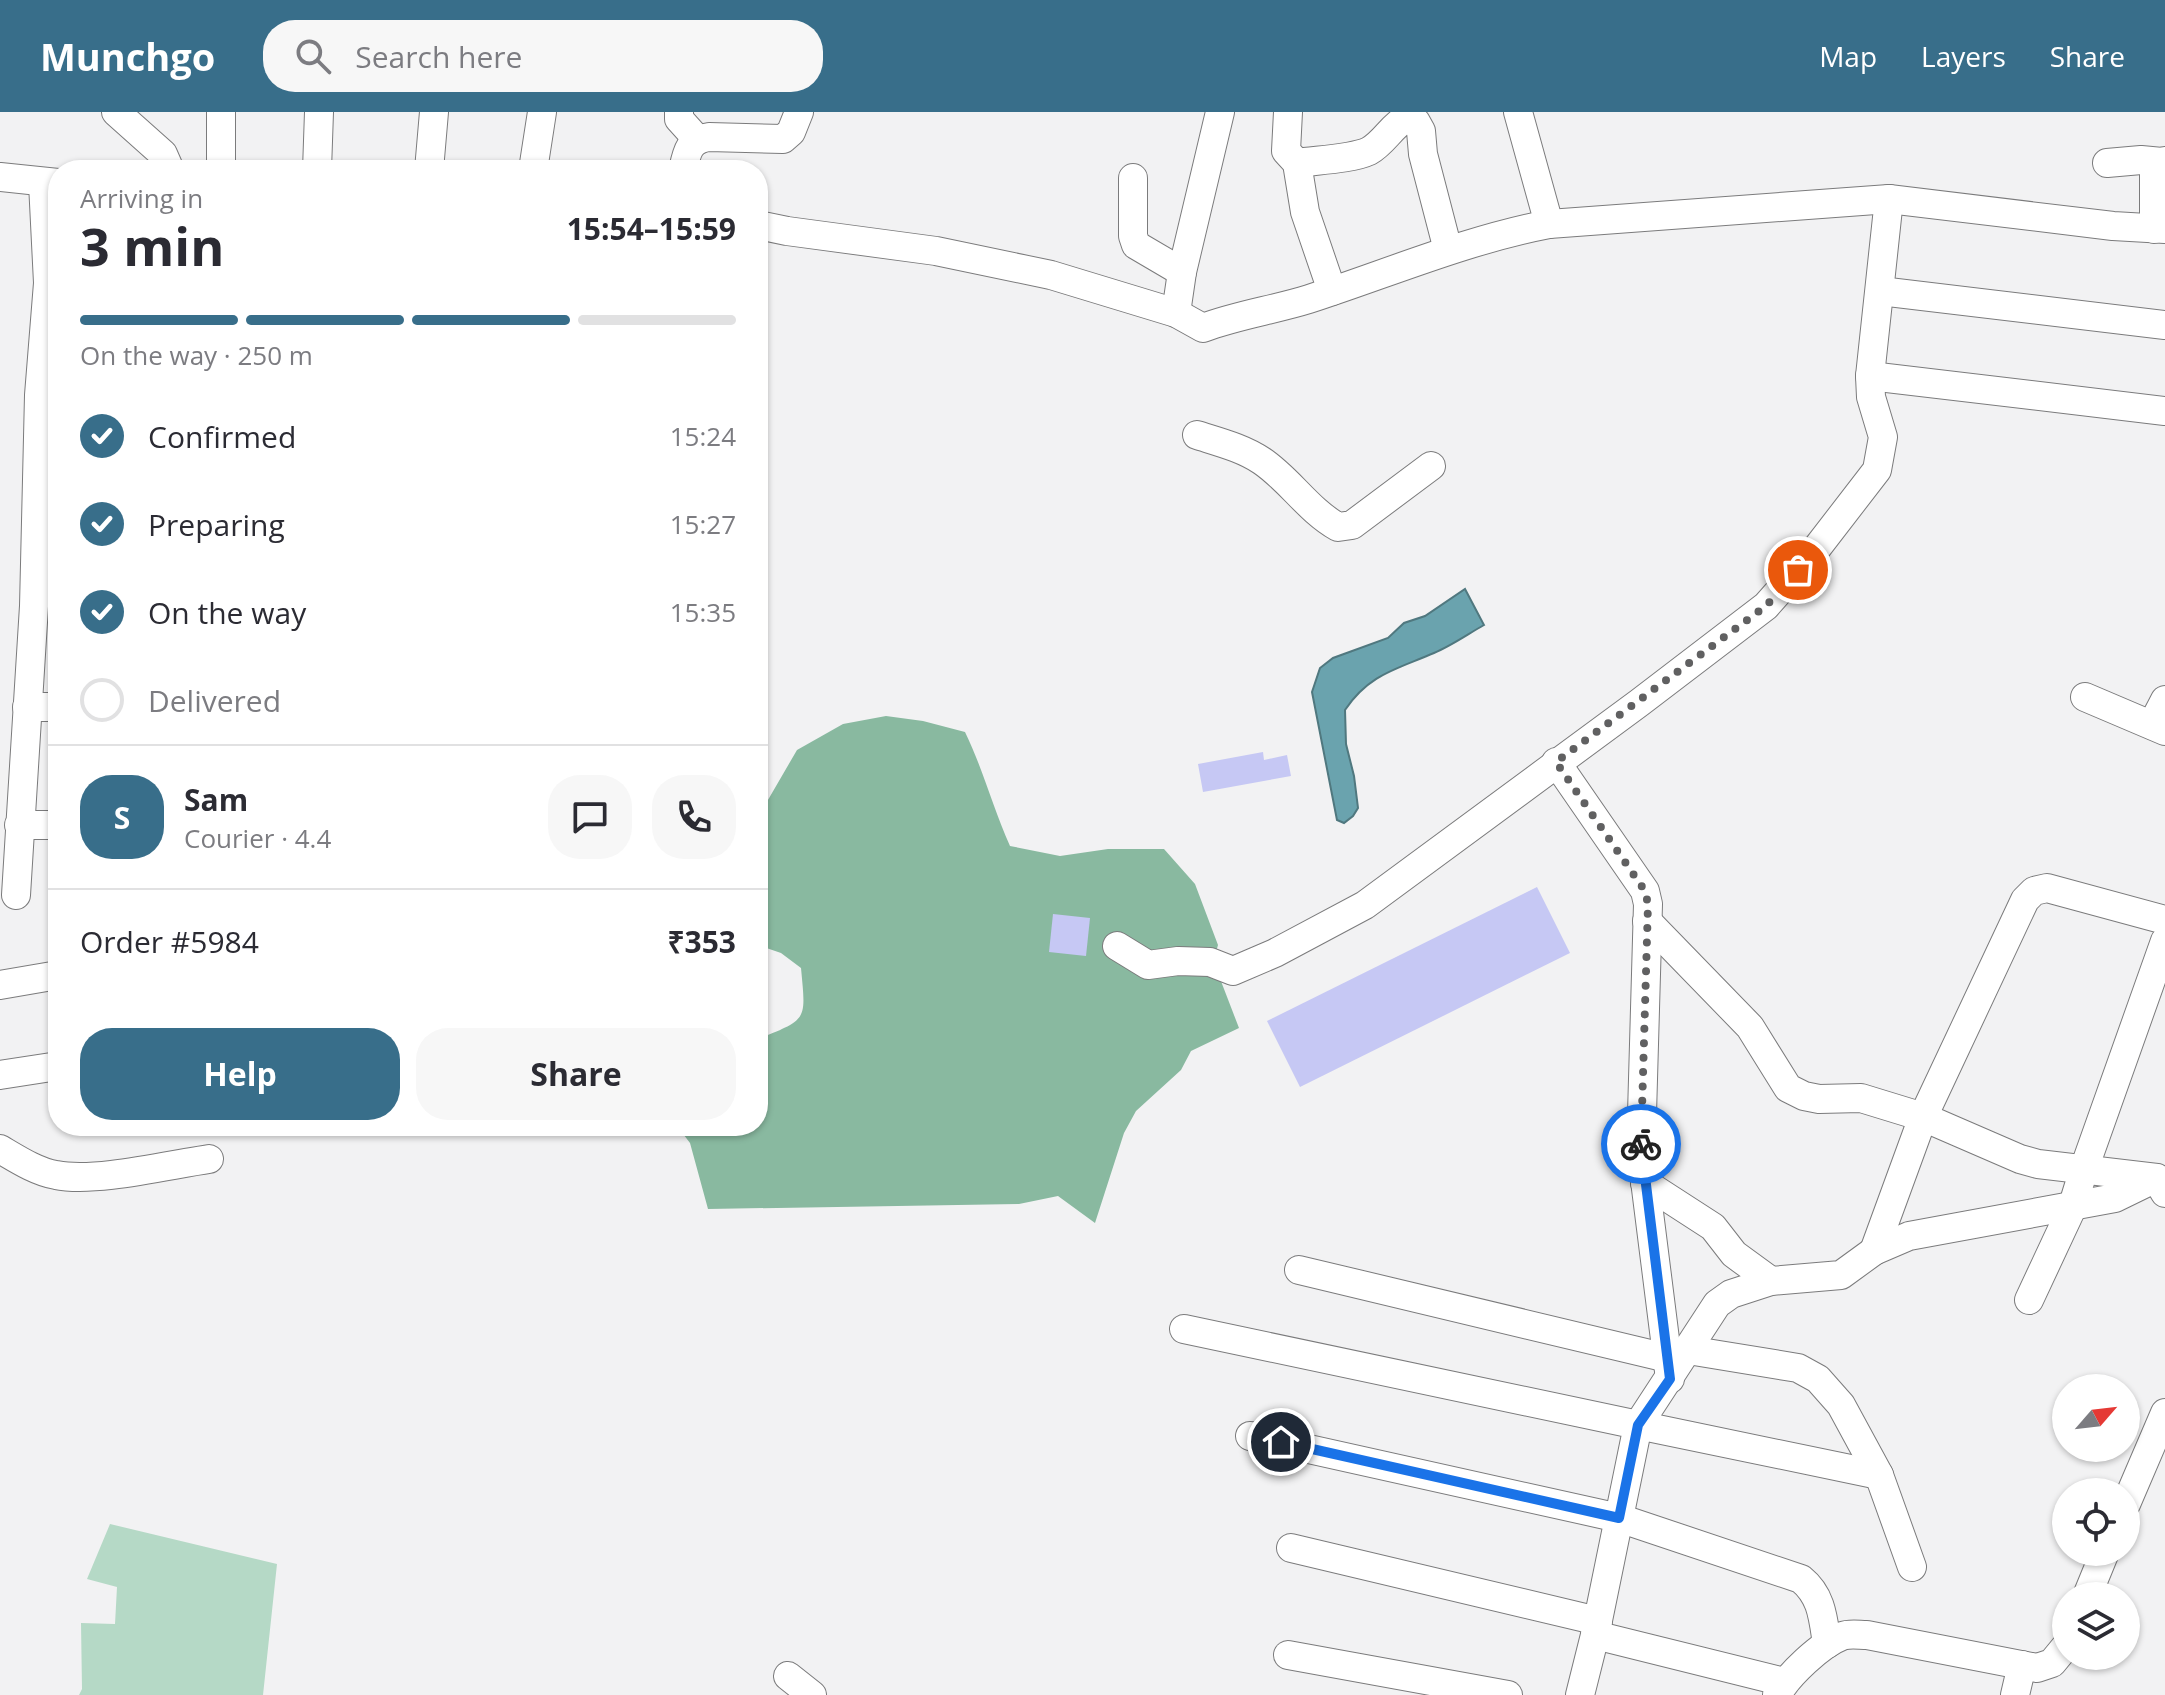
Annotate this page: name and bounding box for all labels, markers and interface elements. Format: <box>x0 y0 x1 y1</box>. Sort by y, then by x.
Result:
search box <box>263 20 823 92</box>
text: Munchgo <box>40 30 215 82</box>
icon: search <box>291 34 335 78</box>
text: Search here <box>355 36 522 77</box>
text: Map <box>1819 37 1877 75</box>
text: Layers <box>1921 37 2006 75</box>
text: Share <box>2050 37 2125 75</box>
text: Arriving in <box>80 180 203 216</box>
text: 15:54–15:59 <box>567 208 736 249</box>
text: 3 min <box>80 210 224 281</box>
text: On the way · 250 m <box>80 337 313 373</box>
icon: check <box>80 414 124 458</box>
text: Confirmed <box>148 416 296 457</box>
text: 15:24 <box>670 418 736 454</box>
icon: check <box>80 502 124 546</box>
text: Preparing <box>148 504 285 545</box>
text: 15:27 <box>670 506 736 542</box>
pin <box>1764 536 1832 604</box>
icon: bag <box>1776 548 1820 592</box>
icon: check <box>80 590 124 634</box>
text: On the way <box>148 592 306 633</box>
text: 15:35 <box>670 594 736 630</box>
text: Delivered <box>148 680 281 721</box>
button: chat <box>548 775 632 859</box>
button: phone <box>652 775 736 859</box>
text: Sam <box>184 779 248 820</box>
text: S <box>114 797 130 838</box>
text: Courier · 4.4 <box>184 820 331 856</box>
text: Order #5984 <box>80 921 259 962</box>
text: ₹353 <box>667 921 736 962</box>
button: Help <box>80 1028 400 1120</box>
button: Share <box>416 1028 736 1120</box>
courier <box>1601 1104 1681 1184</box>
icon: bike <box>1619 1122 1663 1166</box>
north arrow <box>2052 1374 2140 1462</box>
map controls <box>2052 1374 2140 1670</box>
pin <box>1247 1408 1315 1476</box>
icon: home <box>1259 1420 1303 1464</box>
button: locate <box>2052 1478 2140 1566</box>
button: layers <box>2052 1582 2140 1670</box>

